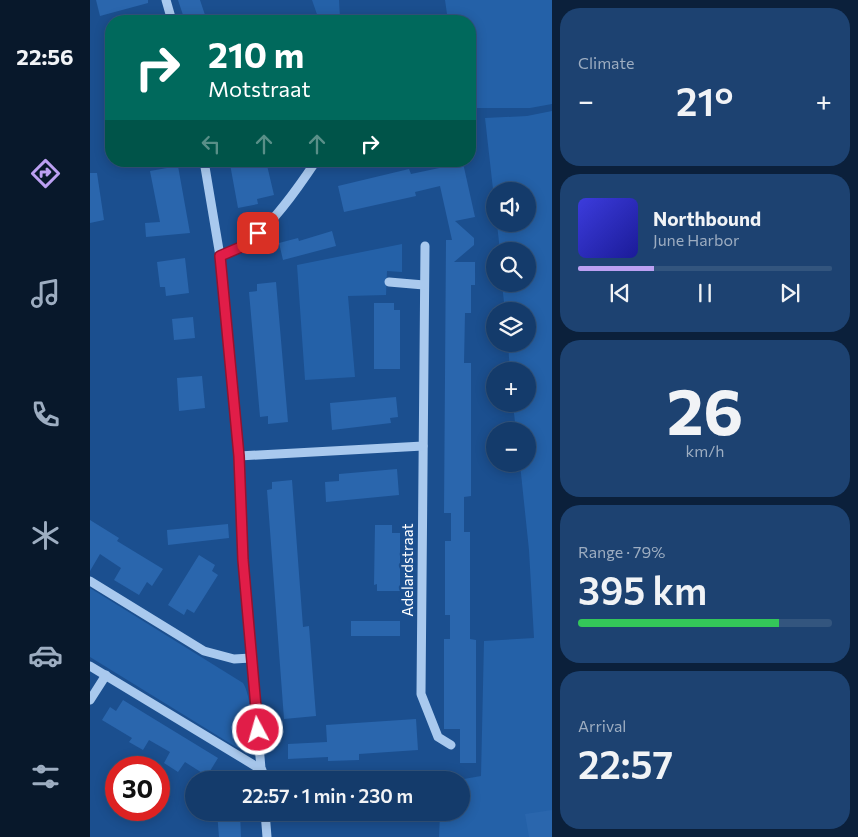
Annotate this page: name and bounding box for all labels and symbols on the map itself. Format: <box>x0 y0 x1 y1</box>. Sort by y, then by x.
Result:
pin <box>237 212 279 254</box>
street label: Adelardstraat <box>398 523 416 617</box>
position arrow <box>231 703 283 755</box>
speed limit sign: 30 <box>105 756 170 821</box>

